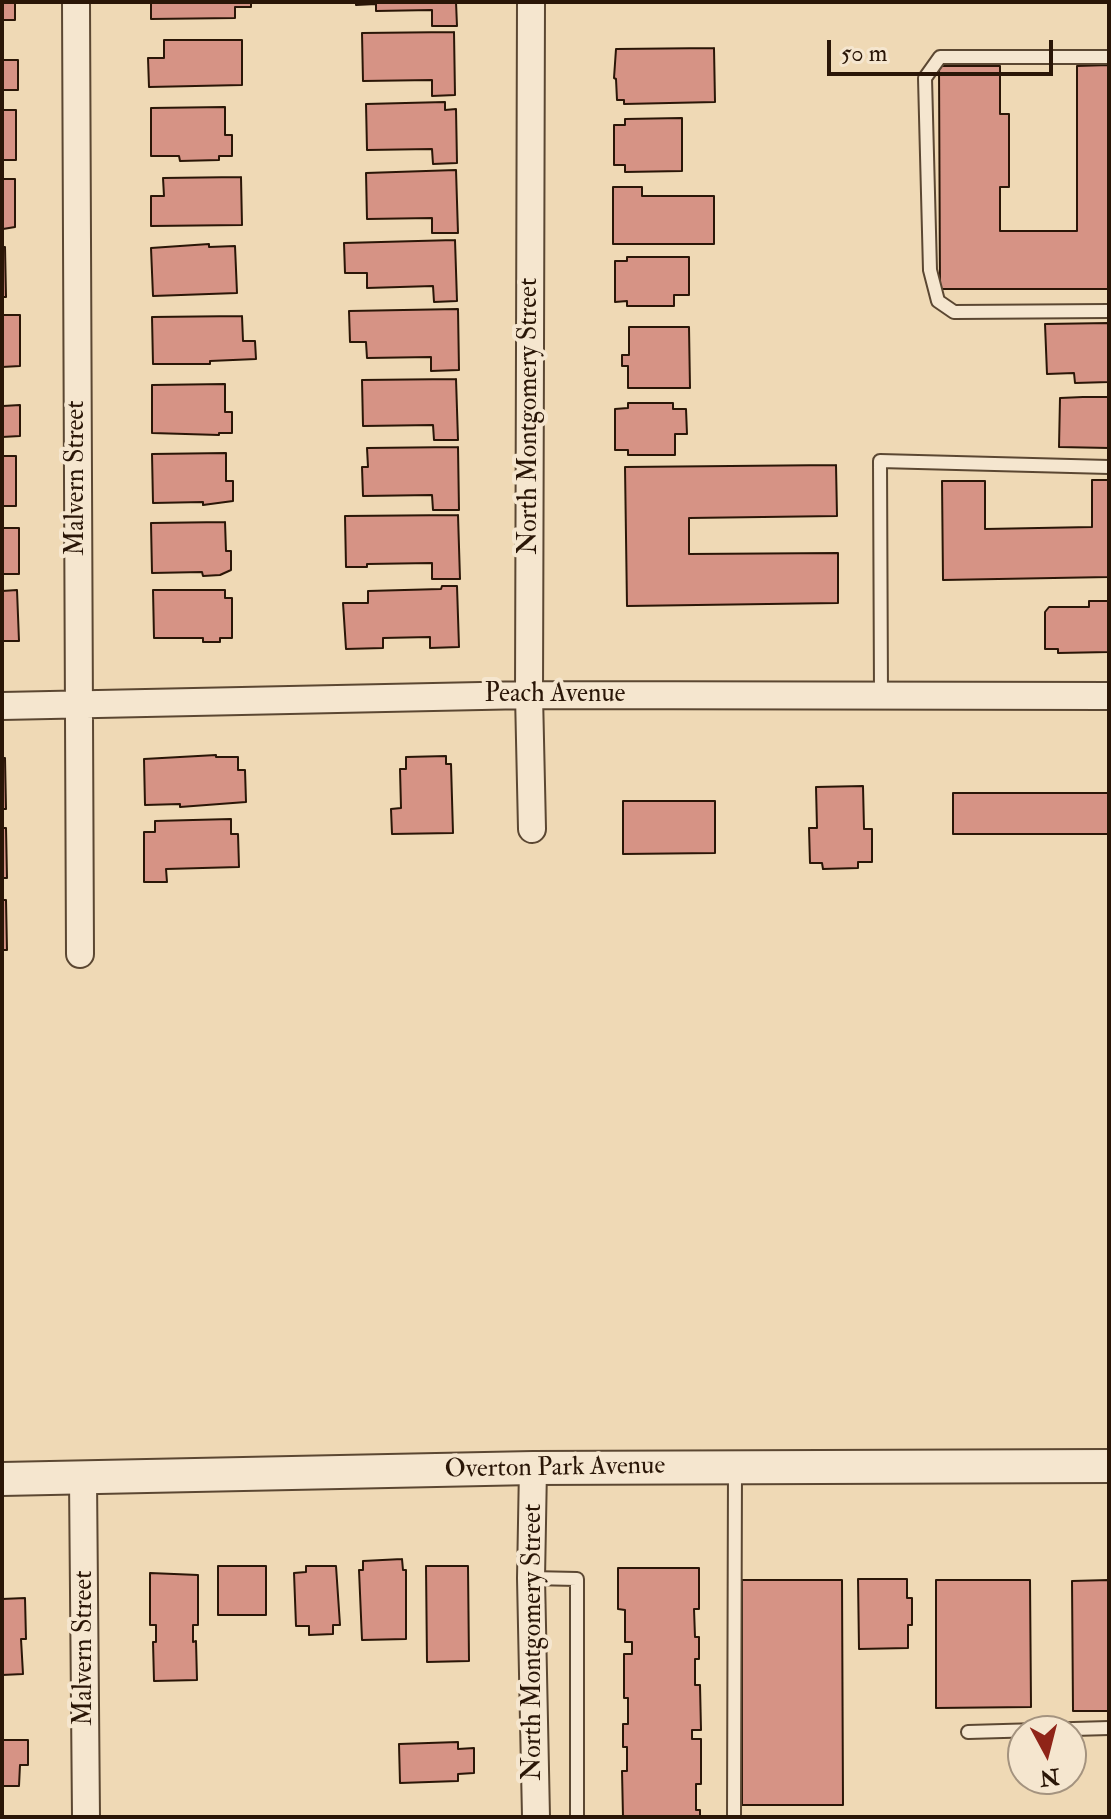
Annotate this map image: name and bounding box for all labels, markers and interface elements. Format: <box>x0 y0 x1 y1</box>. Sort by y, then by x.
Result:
scale bar <box>831 24 1057 74</box>
text: 50 m <box>841 38 887 69</box>
street label: North Montgomery Street <box>514 278 546 554</box>
street label: Malvern Street <box>61 400 93 556</box>
street label: Peach Avenue <box>485 679 625 711</box>
street label: Overton Park Avenue <box>444 1451 666 1487</box>
street label: North Montgomery Street <box>518 1504 550 1780</box>
street label: Malvern Street <box>69 1570 101 1726</box>
north arrow <box>1007 1715 1087 1795</box>
text: N <box>1038 1762 1061 1792</box>

